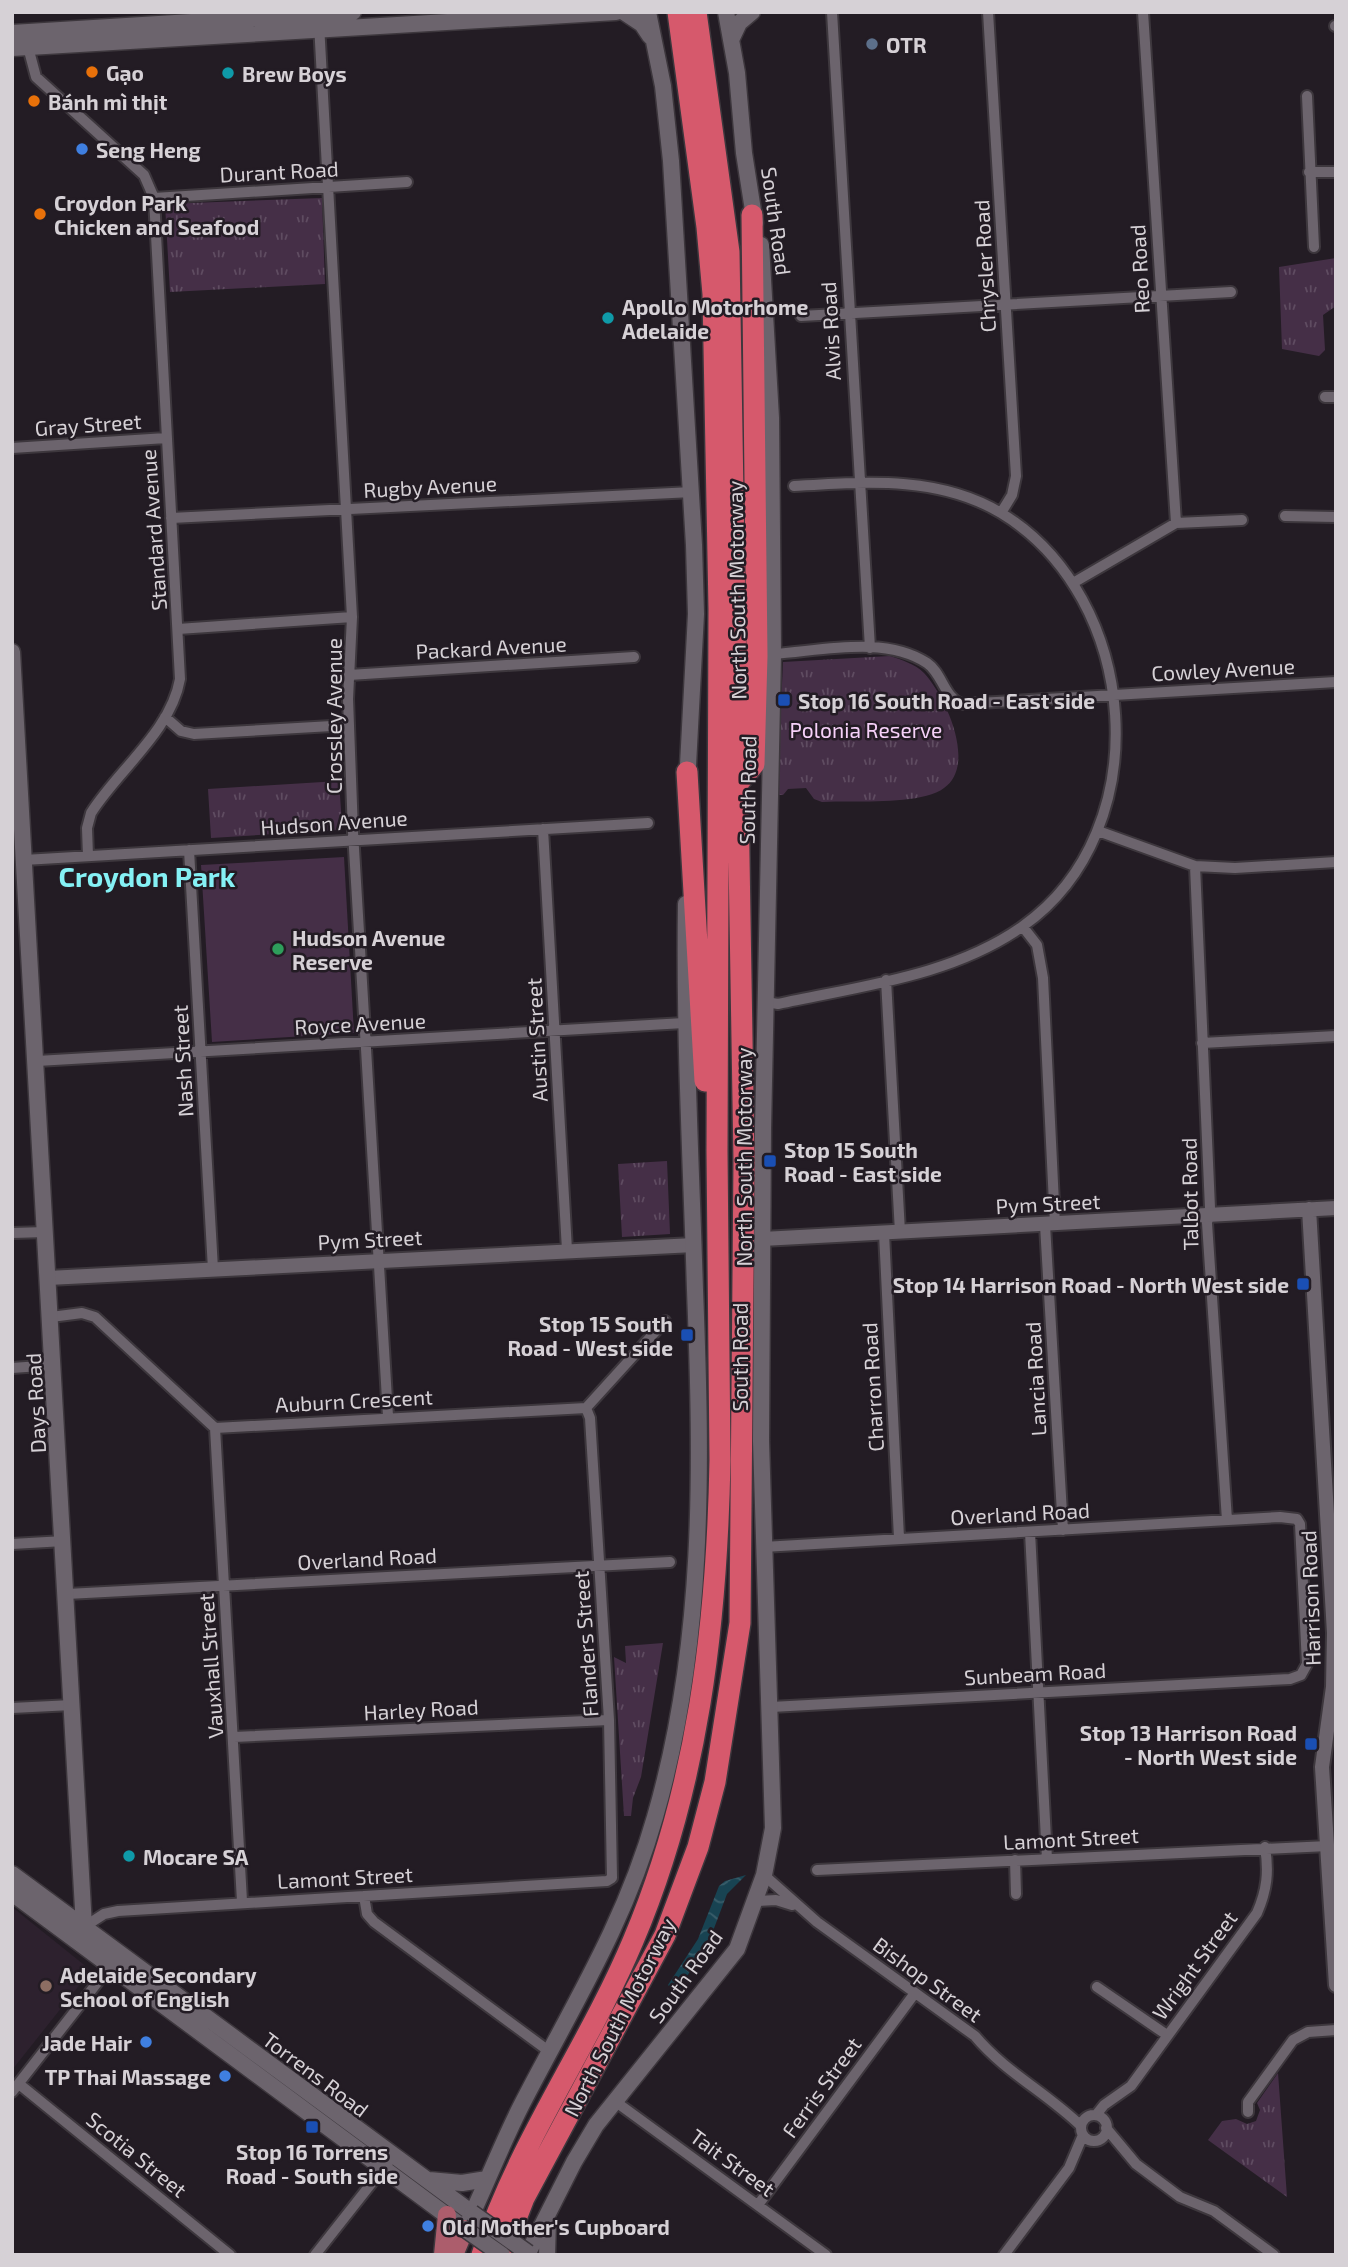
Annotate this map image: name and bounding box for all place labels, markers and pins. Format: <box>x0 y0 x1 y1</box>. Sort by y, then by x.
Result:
place label: OTR <box>886 32 926 57</box>
marker: OTR <box>864 36 880 52</box>
place label: Gạo <box>106 60 144 85</box>
place label: Brew Boys <box>242 61 347 87</box>
marker: Gạo <box>84 64 100 80</box>
marker: Brew Boys <box>220 65 236 81</box>
place label: Bánh mì thịt <box>48 89 168 114</box>
marker: Bánh mì thịt <box>26 93 42 109</box>
place label: Seng Heng <box>96 137 201 162</box>
marker: Seng Heng <box>74 141 90 157</box>
place label: Croydon Park Chicken and Seafood <box>54 190 259 239</box>
marker: Croydon Park Chicken and Seafood <box>32 206 48 222</box>
place label: Apollo Motorhome Adelaide <box>622 294 808 343</box>
marker: Apollo Motorhome Adelaide <box>600 310 616 326</box>
place label: Stop 16 South Road - East side <box>798 688 1095 713</box>
marker: Stop 16 South Road - East side <box>776 692 792 708</box>
place label: Hudson Avenue Reserve <box>292 925 446 974</box>
marker: Hudson Avenue Reserve <box>270 941 286 957</box>
place label: Stop 15 South Road - East side <box>784 1137 942 1186</box>
marker: Stop 15 South Road - East side <box>762 1153 778 1169</box>
place label: Stop 14 Harrison Road - North West side <box>893 1272 1289 1297</box>
marker: Stop 14 Harrison Road - North West side <box>1295 1276 1311 1292</box>
place label: Stop 15 South Road - West side <box>507 1311 673 1360</box>
marker: Stop 15 South Road - West side <box>679 1327 695 1343</box>
place label: Stop 13 Harrison Road - North West side <box>1080 1720 1297 1769</box>
marker: Stop 13 Harrison Road - North West side <box>1303 1736 1319 1752</box>
place label: Mocare SA <box>143 1844 249 1869</box>
marker: Mocare SA <box>121 1848 137 1864</box>
place label: Adelaide Secondary School of English <box>60 1962 257 2011</box>
marker: Adelaide Secondary School of English <box>38 1978 54 1994</box>
place label: Jade Hair <box>42 2030 132 2055</box>
marker: Jade Hair <box>138 2034 154 2050</box>
place label: TP Thai Massage <box>45 2064 211 2089</box>
marker: TP Thai Massage <box>217 2068 233 2084</box>
marker: Stop 16 Torrens Road - South side <box>304 2119 320 2135</box>
place label: Stop 16 Torrens Road - South side <box>226 2139 398 2188</box>
place label: Old Mother's Cupboard <box>442 2214 670 2239</box>
marker: Old Mother's Cupboard <box>420 2218 436 2234</box>

